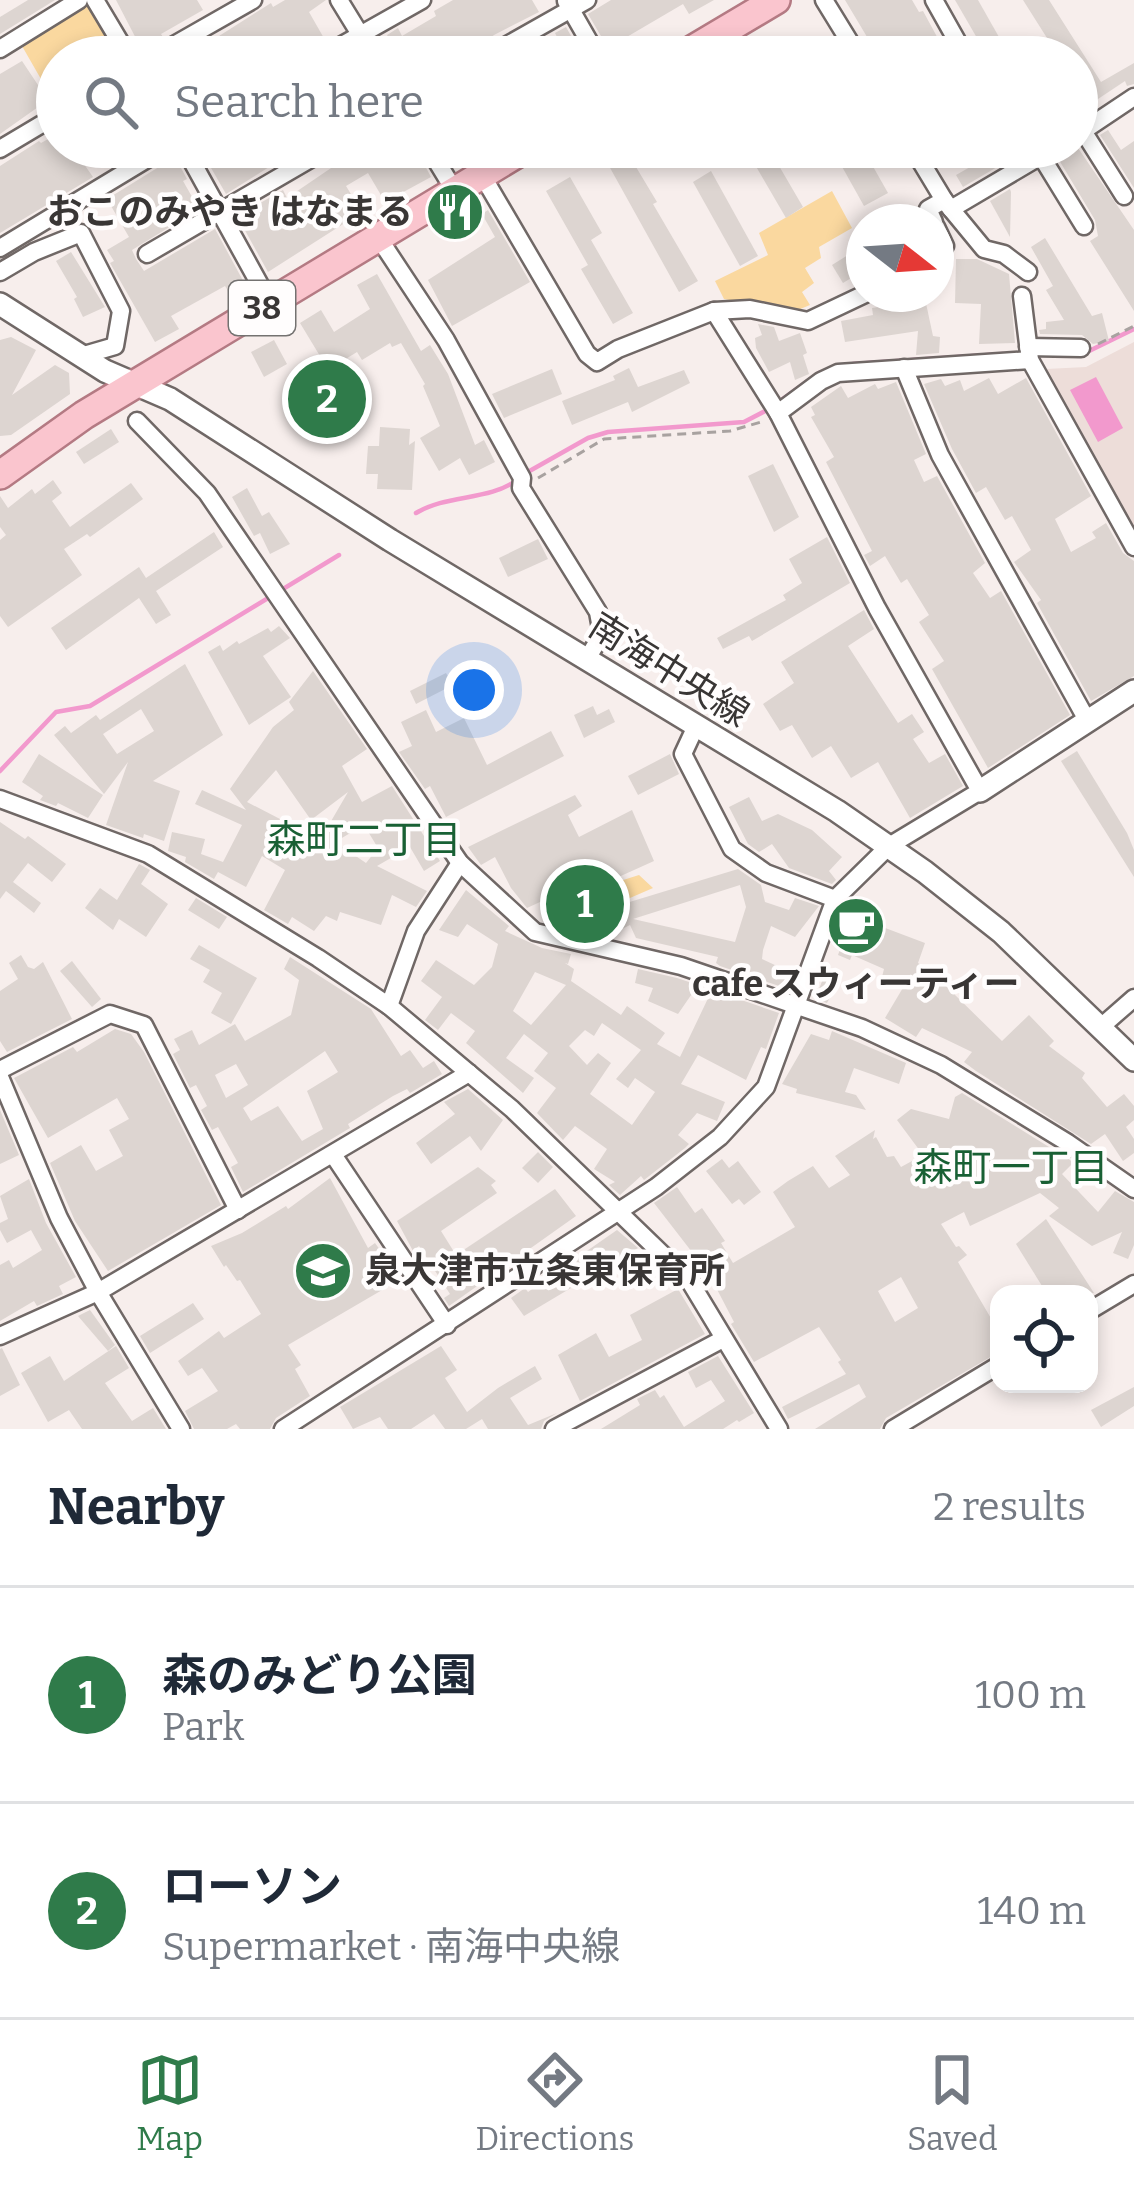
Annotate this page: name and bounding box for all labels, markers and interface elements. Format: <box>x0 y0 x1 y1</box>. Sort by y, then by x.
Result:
search box <box>36 36 1098 168</box>
icon: search <box>78 69 144 135</box>
text: Search here <box>174 75 424 129</box>
restaurant icon: おこのみやき はなまる <box>424 181 486 243</box>
place label: おこのみやき はなまる <box>47 190 413 234</box>
north arrow <box>846 204 954 312</box>
road number: 38 <box>229 281 295 335</box>
pin: 2 <box>288 354 366 444</box>
street label: 南海中央線 <box>581 604 757 736</box>
your location <box>444 660 504 720</box>
district label: 森町二丁目 <box>266 817 462 863</box>
pin: 1 <box>546 859 624 949</box>
cafe icon: cafe スウィーティー <box>825 895 887 957</box>
place label: cafe スウィーティー <box>692 962 1020 1006</box>
district label: 森町一丁目 <box>913 1145 1109 1191</box>
school or university icon: 泉大津市立条東保育所 <box>292 1240 354 1302</box>
place label: 泉大津市立条東保育所 <box>365 1249 725 1293</box>
map controls <box>990 1285 1098 1393</box>
button: locate <box>990 1285 1098 1393</box>
text: Nearby <box>48 1476 224 1538</box>
text: 2 results <box>933 1484 1086 1530</box>
text: 森のみどり公園 <box>162 1649 477 1703</box>
text: 1 <box>79 1672 95 1718</box>
text: 100 m <box>975 1672 1086 1718</box>
text: Park <box>162 1704 244 1750</box>
text: ローソン <box>162 1860 342 1914</box>
text: 2 <box>76 1888 98 1934</box>
text: 140 m <box>977 1888 1086 1934</box>
text: Supermarket · 南海中央線 <box>162 1924 620 1970</box>
tab: Map <box>136 2047 203 2159</box>
tab: Directions <box>476 2047 634 2159</box>
tab: Saved <box>907 2047 998 2159</box>

